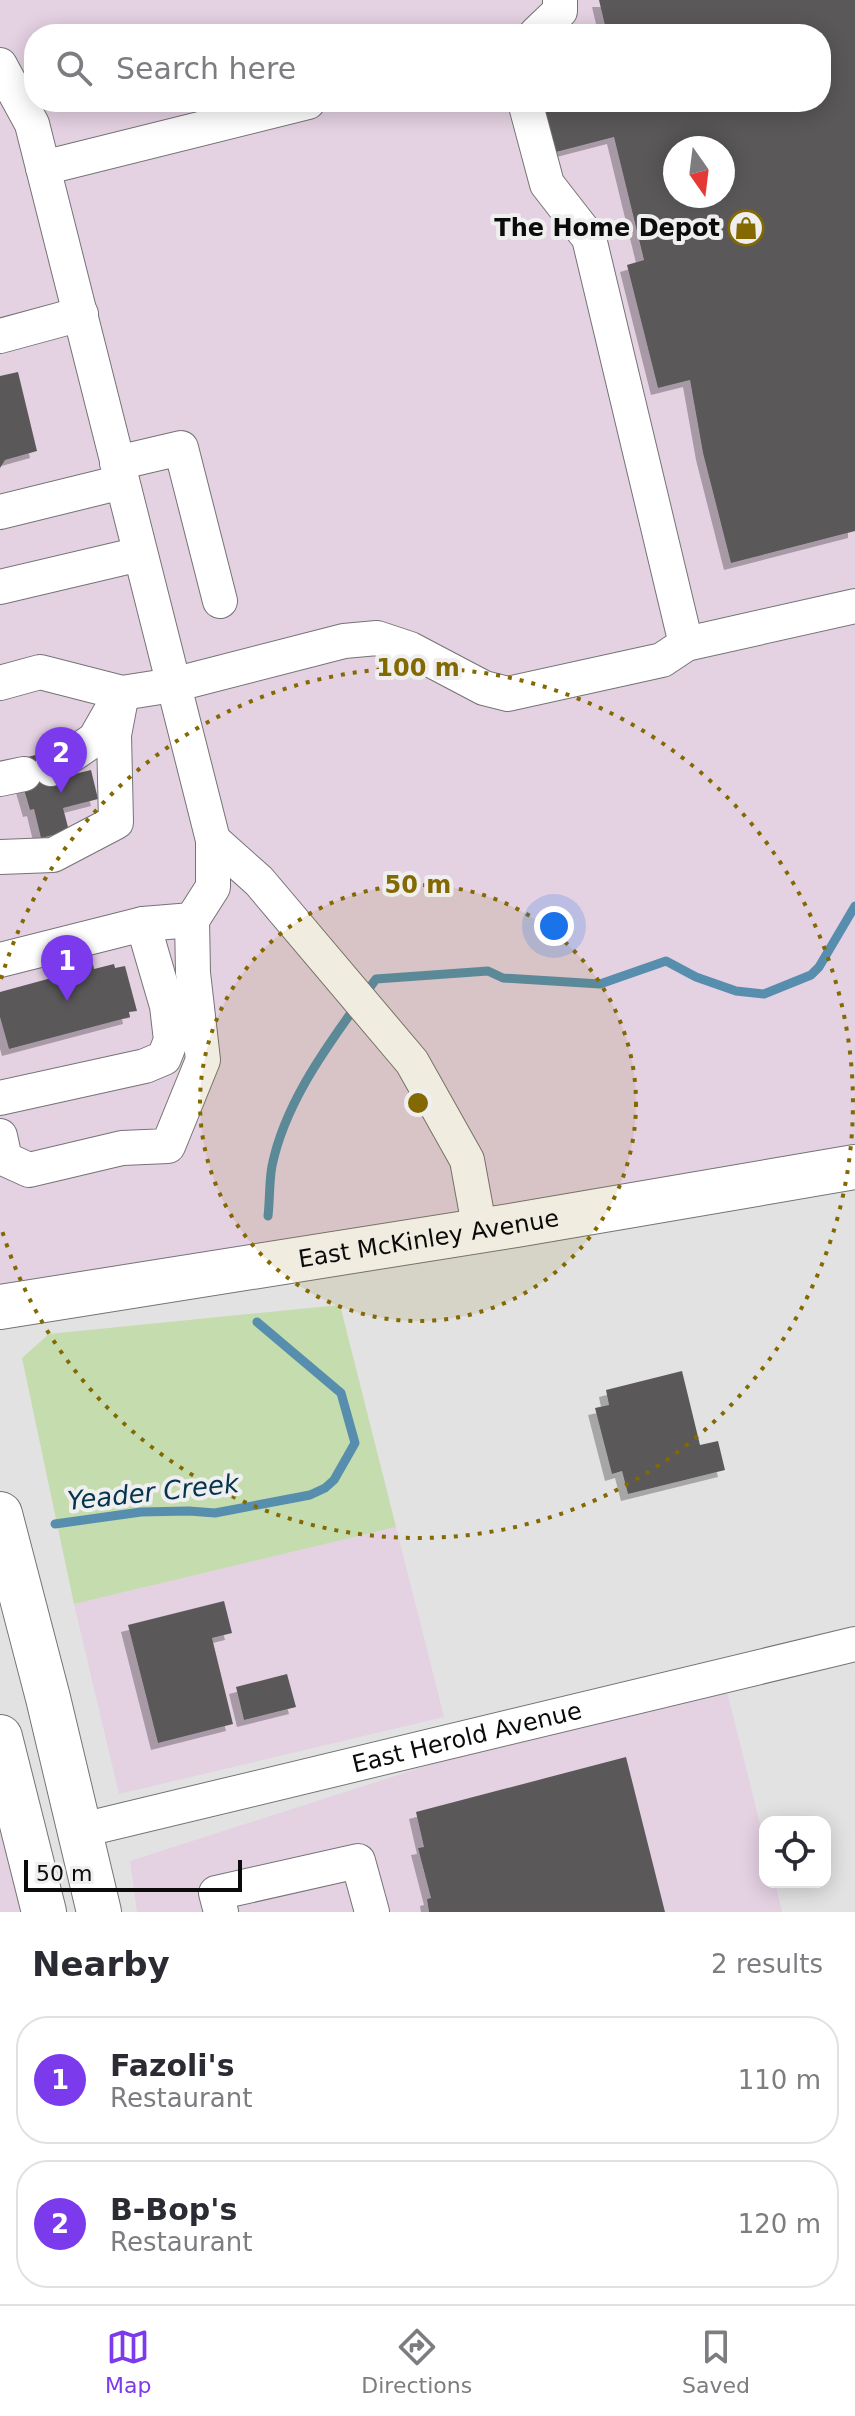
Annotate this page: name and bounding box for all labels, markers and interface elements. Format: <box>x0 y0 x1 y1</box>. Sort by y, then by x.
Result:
search box <box>24 24 831 112</box>
icon: search <box>52 46 96 90</box>
text: Search here <box>116 51 296 86</box>
north arrow <box>663 136 735 208</box>
shop icon: The Home Depot <box>727 209 765 247</box>
place label: The Home Depot <box>494 214 720 242</box>
text: 100 m <box>376 654 460 682</box>
pin: 2 <box>35 727 87 793</box>
text: 50 m <box>385 871 451 899</box>
your location <box>534 906 574 946</box>
pin: 1 <box>41 935 93 1001</box>
centre of rings <box>404 1089 432 1117</box>
street label: East McKinley Avenue <box>296 1204 561 1273</box>
water label: Yeader Creek <box>66 1468 241 1516</box>
street label: East Herold Avenue <box>349 1696 584 1779</box>
map controls <box>759 1816 831 1888</box>
button: locate <box>759 1816 831 1888</box>
scale bar <box>24 1856 242 1892</box>
text: 50 m <box>36 1861 92 1886</box>
text: Nearby <box>32 1944 170 1984</box>
text: 2 results <box>711 1949 823 1979</box>
text: Fazoli's <box>110 2048 235 2083</box>
text: 1 <box>51 2065 69 2095</box>
text: 110 m <box>738 2065 821 2095</box>
text: Restaurant <box>110 2083 252 2113</box>
text: B-Bop's <box>110 2192 237 2227</box>
text: 2 <box>51 2209 69 2239</box>
text: 120 m <box>738 2209 821 2239</box>
text: Restaurant <box>110 2227 252 2257</box>
tab: Map <box>105 2325 151 2398</box>
tab: Directions <box>361 2325 472 2398</box>
tab: Saved <box>682 2325 750 2398</box>

